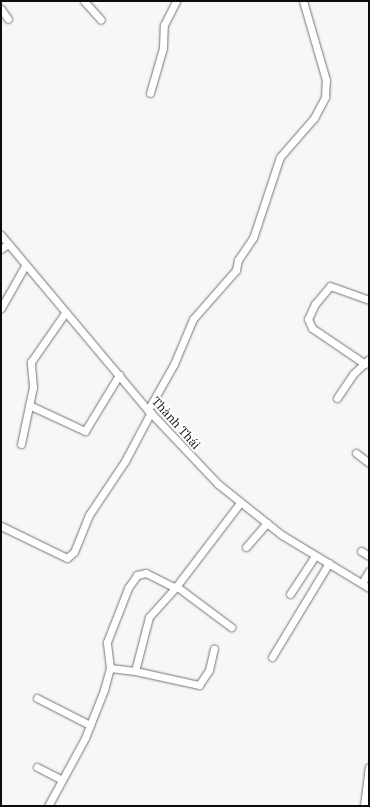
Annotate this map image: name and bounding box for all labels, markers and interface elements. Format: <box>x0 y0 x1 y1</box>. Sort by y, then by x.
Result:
street label: Thành Thái <box>149 394 203 452</box>

